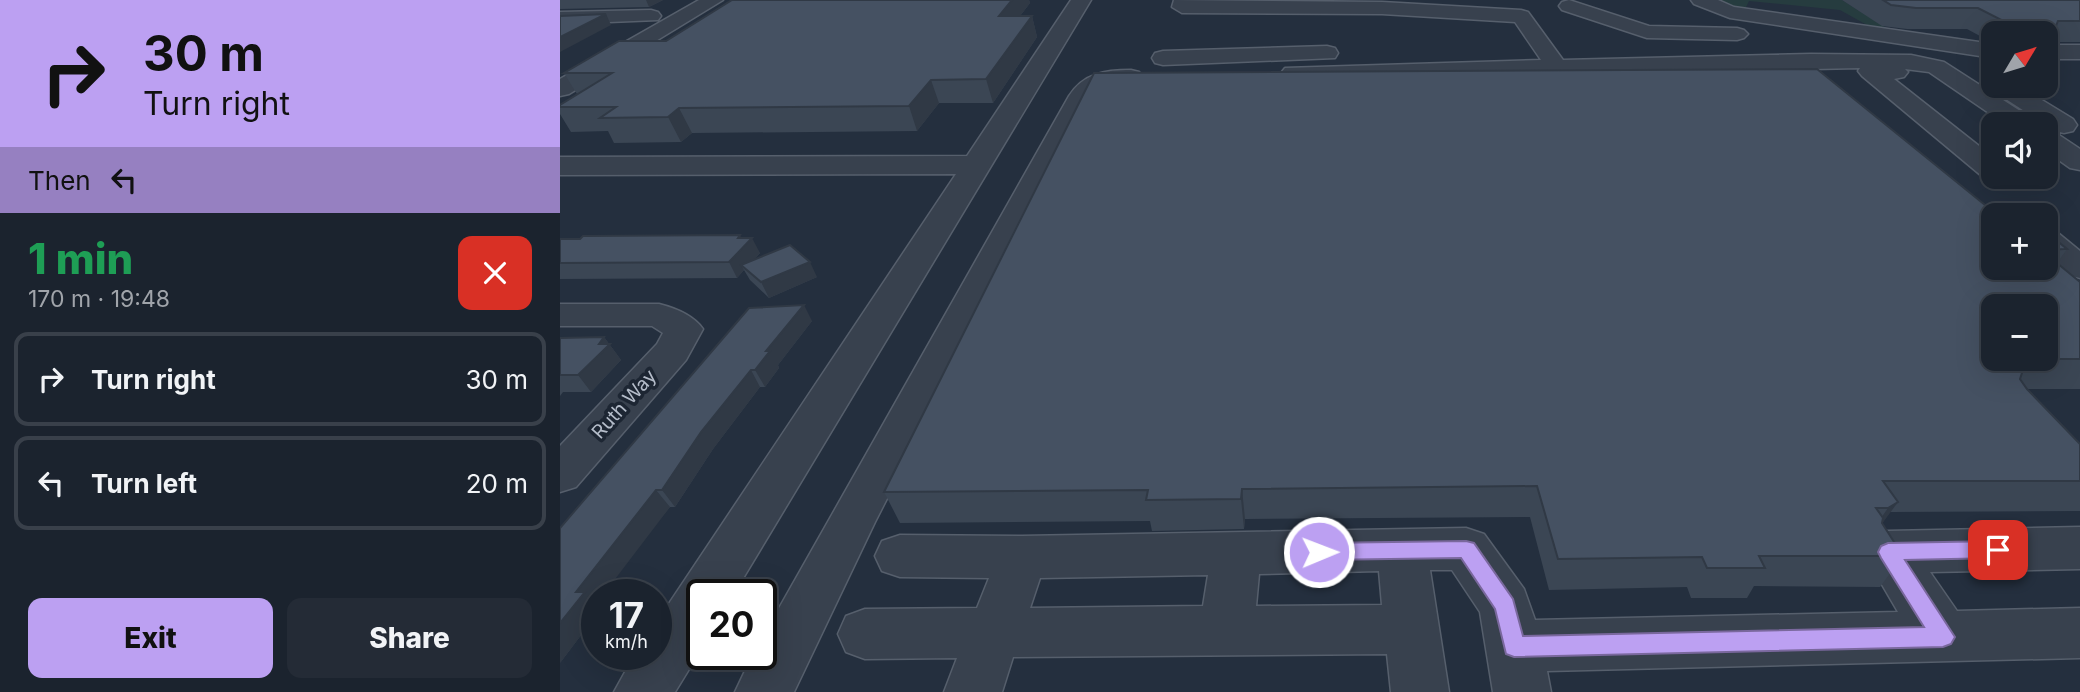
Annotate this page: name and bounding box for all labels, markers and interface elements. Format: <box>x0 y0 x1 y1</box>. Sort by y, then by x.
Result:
north arrow <box>1981 21 2058 98</box>
map controls <box>1981 21 2058 371</box>
text: 30 m <box>143 24 264 83</box>
icon: right <box>28 28 119 119</box>
text: Turn right <box>143 84 290 123</box>
button: sound <box>1981 112 2058 189</box>
icon: left <box>105 161 143 199</box>
text: Then <box>28 165 91 196</box>
button: + <box>1981 203 2058 280</box>
text: 1 min <box>28 233 133 284</box>
button: close <box>458 236 532 310</box>
text: 170 m · 19:48 <box>28 285 170 313</box>
button: − <box>1981 294 2058 371</box>
icon: right <box>32 360 70 398</box>
text: Turn right <box>91 364 216 395</box>
text: 30 m <box>465 364 528 395</box>
street label: Ruth Way <box>587 364 661 443</box>
icon: left <box>32 464 70 502</box>
text: Turn left <box>91 468 197 499</box>
text: 20 m <box>466 468 528 499</box>
position arrow <box>1282 515 1356 589</box>
pin <box>1968 520 2028 580</box>
icon: arrive <box>1979 531 2017 569</box>
speed limit sign: 20 <box>686 579 777 670</box>
text: 17 <box>609 594 644 636</box>
button: Exit <box>28 598 273 678</box>
button: Share <box>287 598 532 678</box>
text: km/h <box>605 631 648 652</box>

